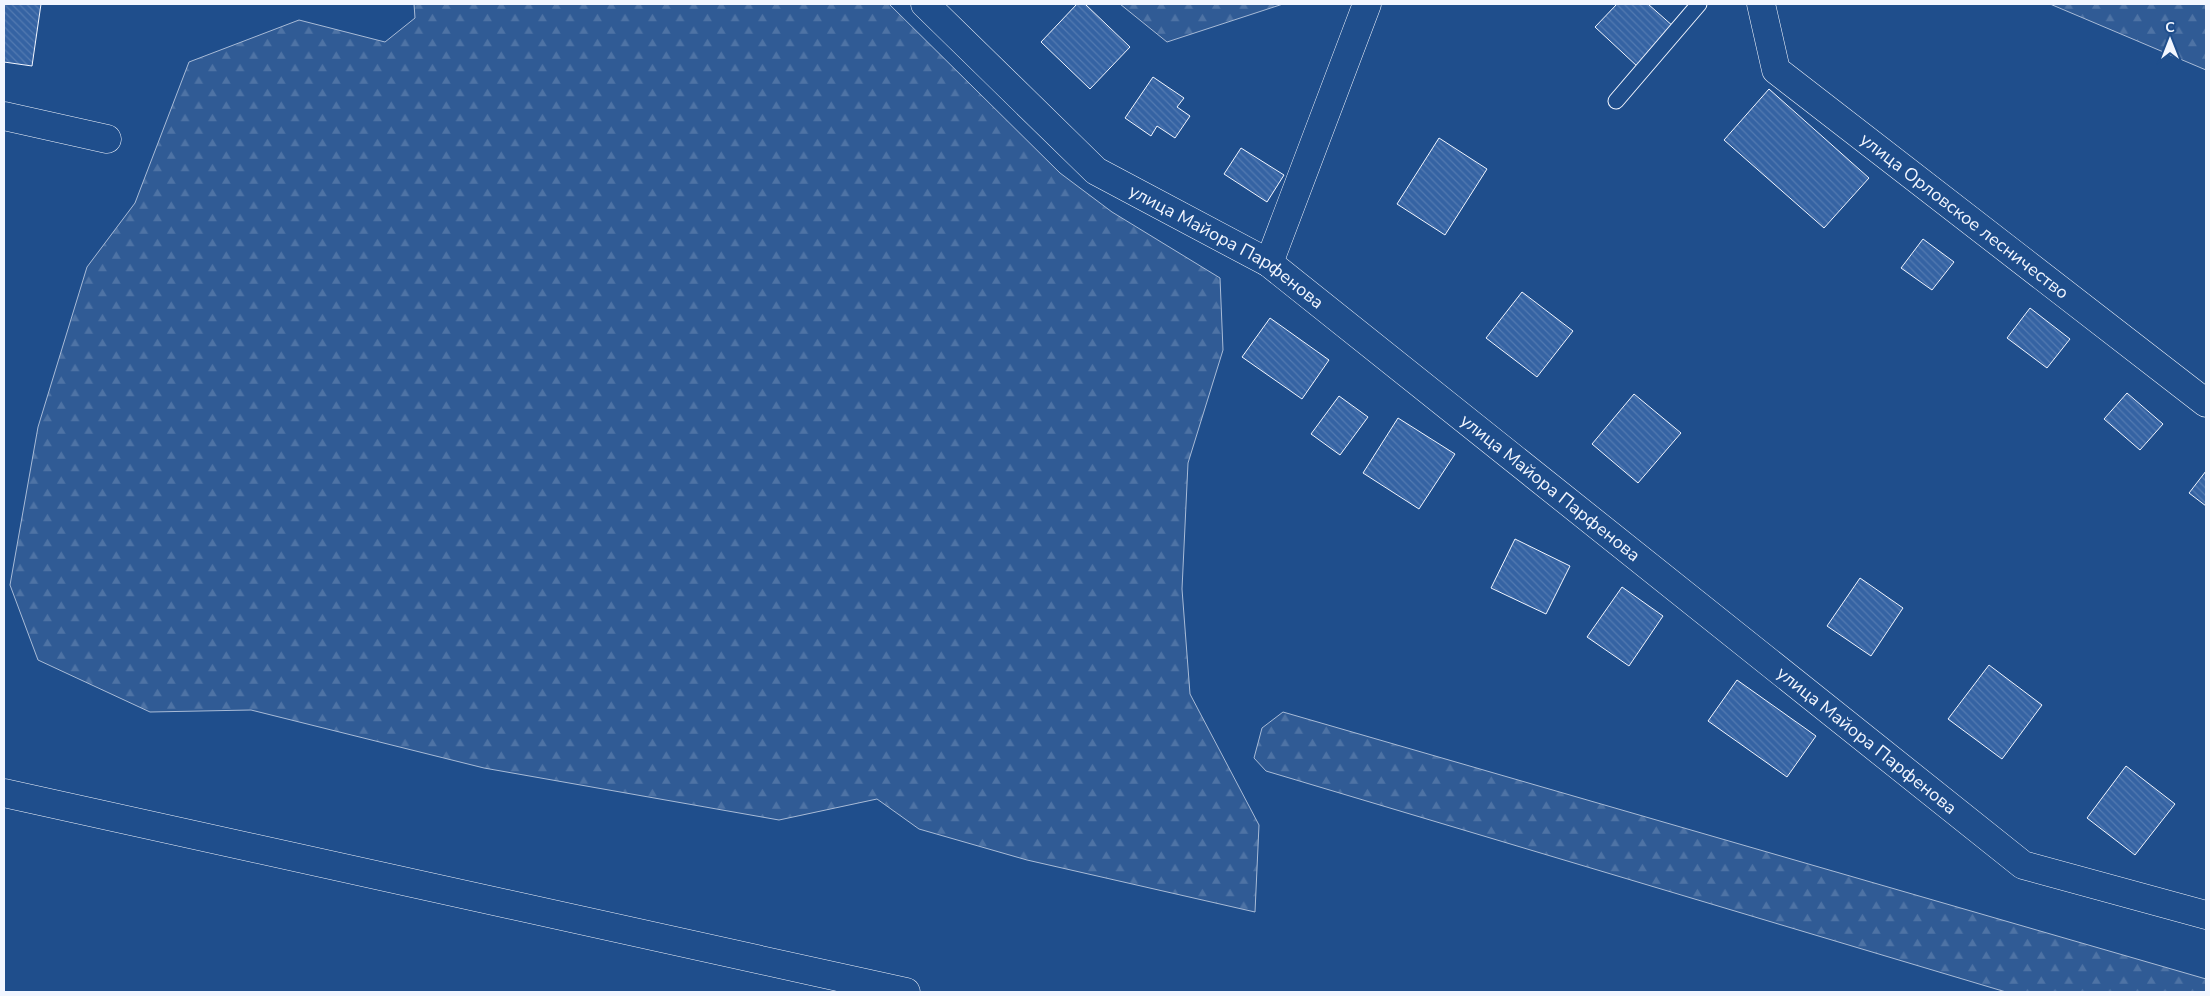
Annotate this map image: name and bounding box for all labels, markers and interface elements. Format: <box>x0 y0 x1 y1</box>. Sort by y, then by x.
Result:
north arrow <box>2145 15 2195 65</box>
text: С <box>2165 18 2175 37</box>
street label: улица Орловское лесничество <box>1855 127 2074 304</box>
street label: улица Майора Парфенова <box>1125 179 1329 314</box>
street label: улица Майора Парфенова <box>1455 408 1645 567</box>
street label: улица Майора Парфенова <box>1772 661 1962 820</box>

